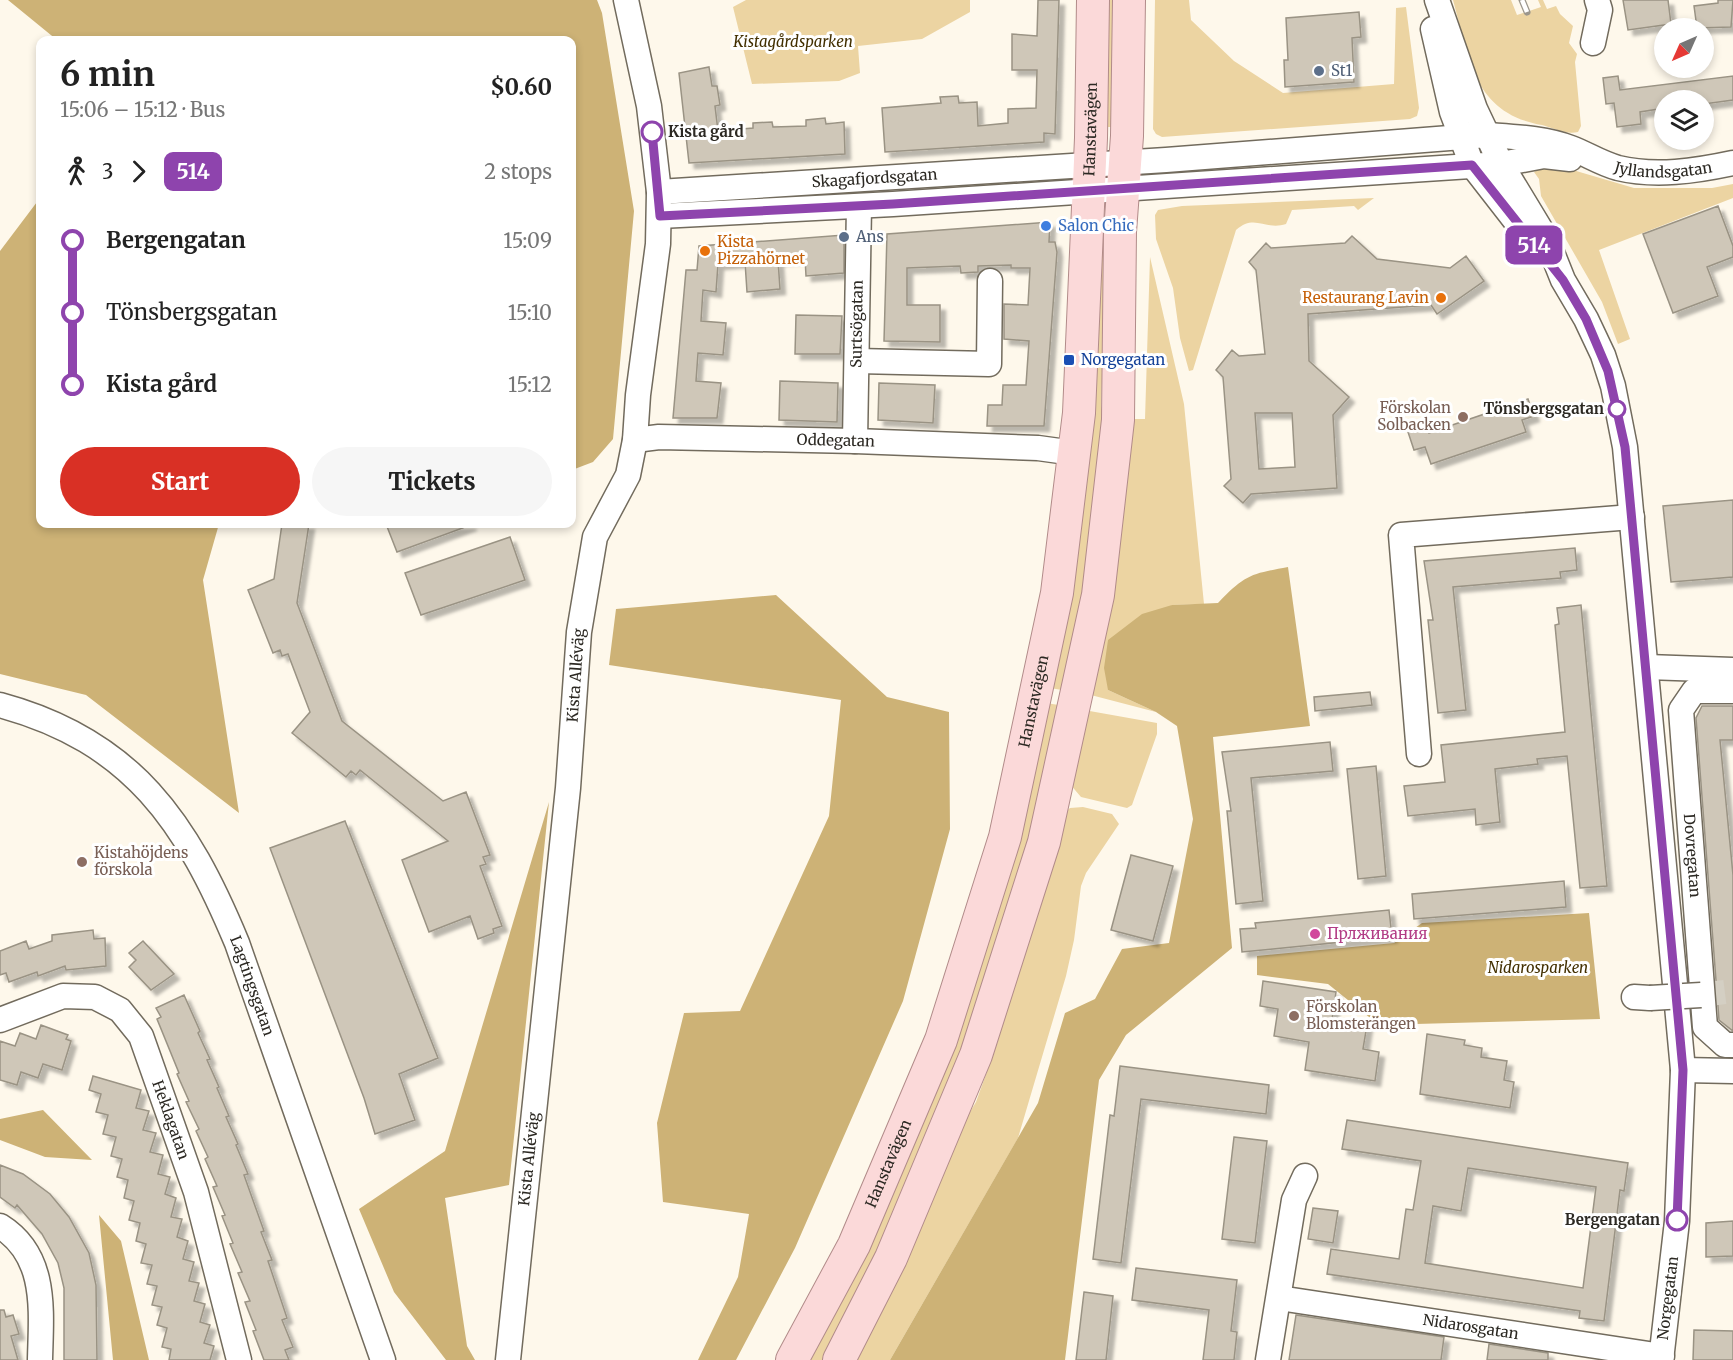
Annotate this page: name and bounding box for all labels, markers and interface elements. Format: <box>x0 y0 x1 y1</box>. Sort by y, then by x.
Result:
north arrow <box>1654 18 1714 78</box>
map controls <box>1654 18 1714 150</box>
park label: Kistagårdsparken <box>732 32 853 51</box>
text: 6 min <box>60 54 155 95</box>
place label: St1 <box>1331 61 1352 80</box>
marker: St1 <box>1312 64 1326 78</box>
text: $0.60 <box>490 73 552 101</box>
street label: Hanstavägen <box>1079 82 1101 177</box>
button: layers <box>1654 90 1714 150</box>
text: 15:06 – 15:12 · Bus <box>60 97 225 122</box>
marker: Kista gård <box>641 121 663 143</box>
place label: Kista gård <box>668 122 744 141</box>
icon: walk <box>60 155 93 188</box>
icon: forward <box>122 155 155 188</box>
street label: Jyllandsgatan <box>1611 157 1714 182</box>
text: 514 <box>176 158 210 185</box>
text: 3 <box>102 159 113 184</box>
text: 2 stops <box>484 159 552 184</box>
street label: Skagafjordsgatan <box>811 164 938 191</box>
place label: Salon Chic <box>1058 216 1135 235</box>
marker: Salon Chic <box>1039 219 1053 233</box>
text: Bergengatan <box>106 226 246 254</box>
line badge: 514 <box>1500 226 1568 264</box>
place label: Ans <box>855 227 884 246</box>
text: 15:09 <box>503 228 552 253</box>
marker: Ans <box>837 230 851 244</box>
place label: Kista Pizzahörnet <box>717 232 805 268</box>
text: 514 <box>1517 232 1551 259</box>
marker: Kista Pizzahörnet <box>698 244 712 258</box>
street label: Surtsögatan <box>846 280 867 368</box>
place label: Restaurang Lavin <box>1302 288 1429 307</box>
marker: Restaurang Lavin <box>1434 291 1448 305</box>
text: Tönsbergsgatan <box>106 298 277 326</box>
text: 15:10 <box>508 300 552 325</box>
place label: Norgegatan <box>1081 350 1165 369</box>
marker: Norgegatan <box>1062 353 1076 367</box>
text: Kista gård <box>106 370 217 398</box>
text: 15:12 <box>508 372 552 397</box>
place label: Förskolan Solbacken <box>1377 398 1451 434</box>
place label: Tönsbergsgatan <box>1483 399 1604 418</box>
marker: Tönsbergsgatan <box>1608 400 1626 418</box>
marker: Förskolan Solbacken <box>1456 410 1470 424</box>
street label: Oddegatan <box>796 430 875 451</box>
button: Start <box>60 447 300 516</box>
button: Tickets <box>312 447 552 516</box>
street label: Kista Alléväg <box>563 628 588 723</box>
street label: Hanstavägen <box>1014 653 1053 749</box>
street label: Dovregatan <box>1680 813 1705 898</box>
place label: Kistahöjdens förskola <box>94 843 188 879</box>
marker: Kistahöjdens förskola <box>75 855 89 869</box>
place label: Прлживания <box>1327 924 1427 943</box>
marker: Прлживания <box>1308 927 1322 941</box>
street label: Lagtingsgatan <box>226 933 279 1038</box>
park label: Nidarosparken <box>1488 958 1588 977</box>
place label: Förskolan Blomsterängen <box>1306 997 1416 1033</box>
marker: Förskolan Blomsterängen <box>1287 1009 1301 1023</box>
street label: Heklagatan <box>148 1078 194 1162</box>
street label: Kista Alléväg <box>514 1111 543 1207</box>
street label: Hanstavägen <box>861 1116 915 1211</box>
marker: Bergengatan <box>1666 1209 1688 1231</box>
place label: Bergengatan <box>1565 1210 1660 1229</box>
street label: Norgegatan <box>1653 1255 1682 1341</box>
street label: Nidarosgatan <box>1422 1310 1520 1343</box>

